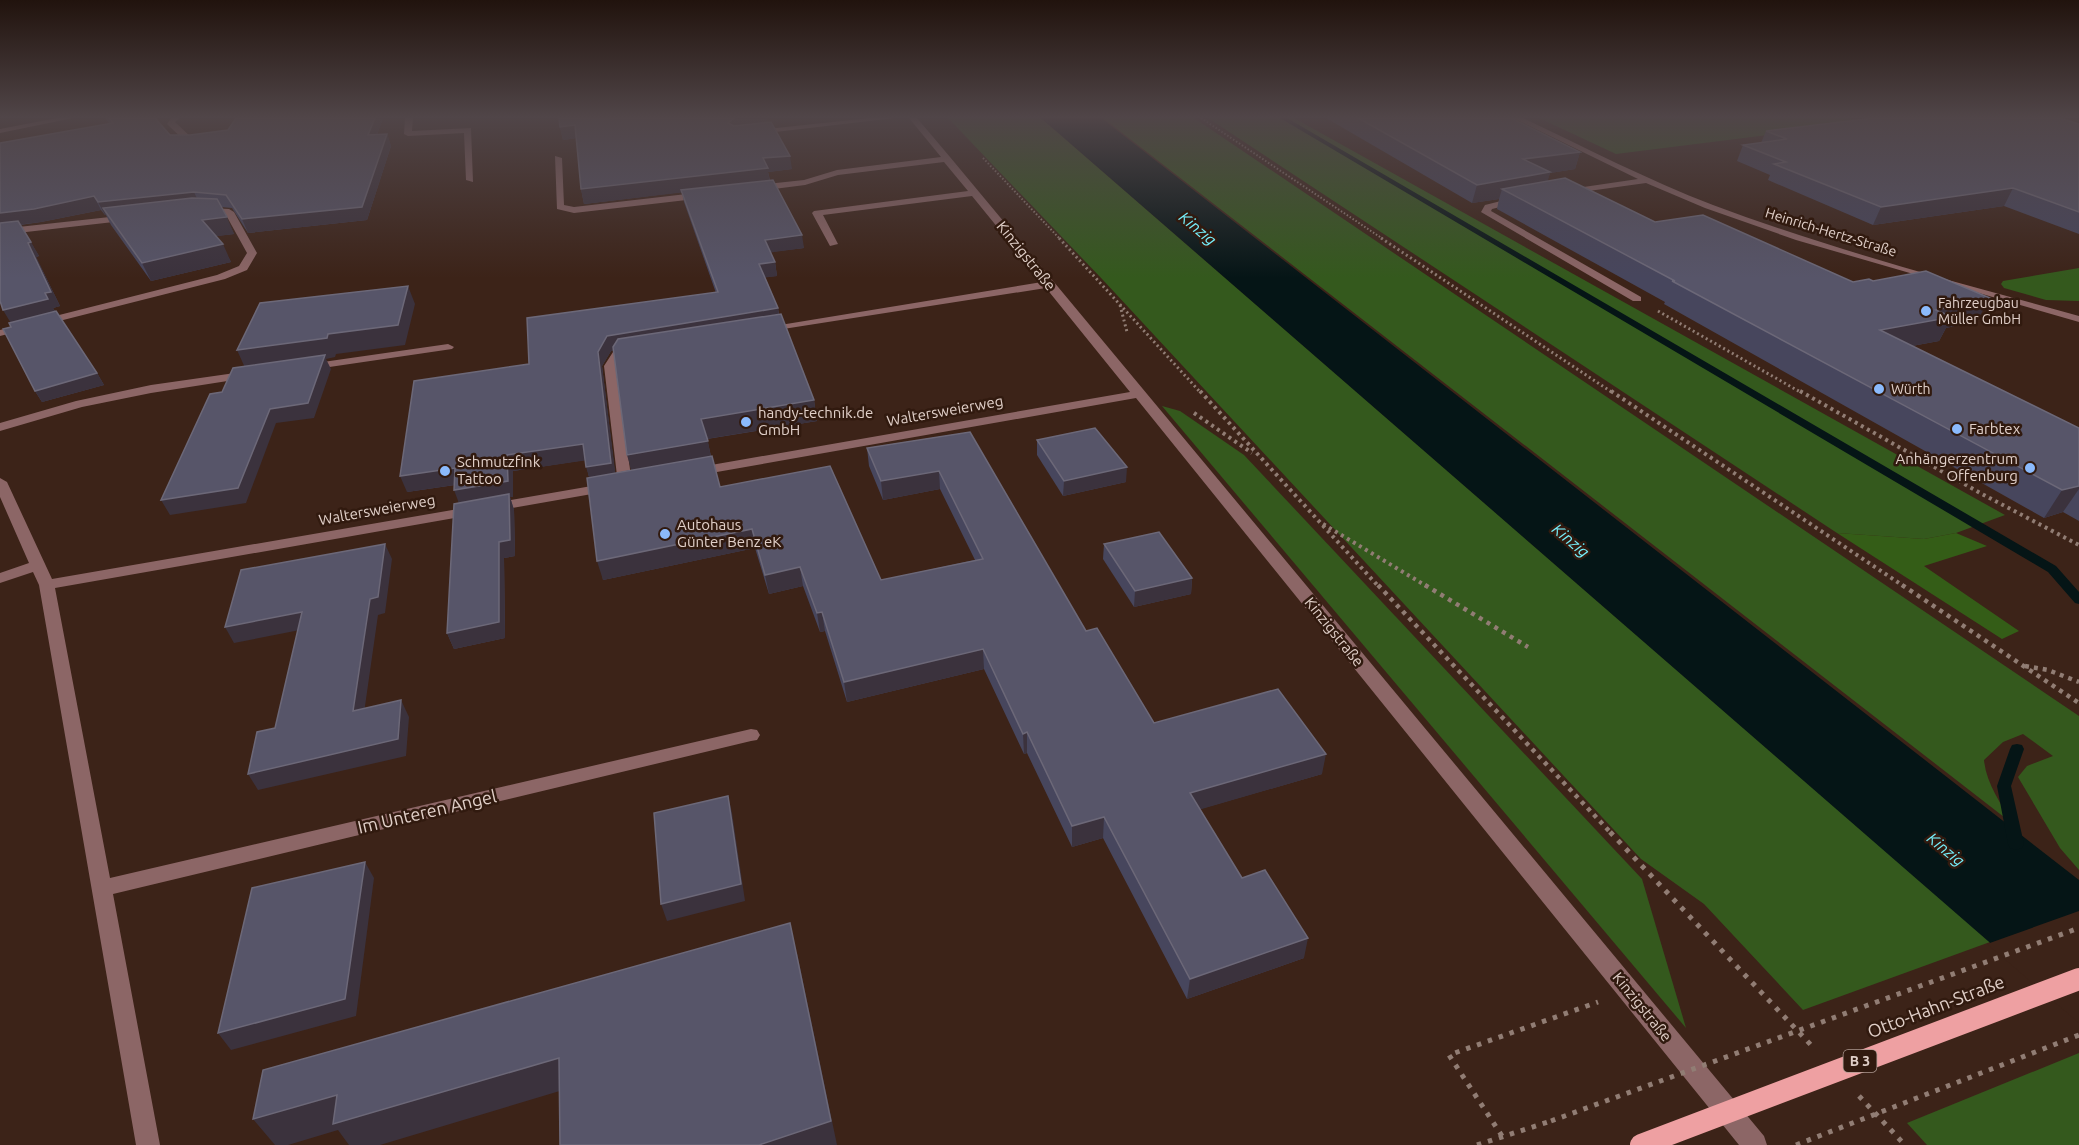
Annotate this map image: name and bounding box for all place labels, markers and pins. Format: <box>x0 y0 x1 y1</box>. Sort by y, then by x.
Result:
place label: Fahrzeugbau Müller GmbH <box>1938 295 2021 327</box>
marker: Fahrzeugbau Müller GmbH <box>1919 304 1933 318</box>
place label: Würth <box>1891 381 1931 397</box>
marker: Würth <box>1872 382 1886 396</box>
place label: handy-technik.de GmbH <box>758 404 873 438</box>
marker: handy-technik.de GmbH <box>739 415 753 429</box>
place label: Farbtex <box>1969 420 2021 437</box>
marker: Farbtex <box>1950 422 1964 436</box>
place label: Anhängerzentrum Offenburg <box>1896 450 2018 484</box>
place label: Schmutzfink Tattoo <box>457 453 541 487</box>
marker: Anhängerzentrum Offenburg <box>2023 461 2037 475</box>
marker: Schmutzfink Tattoo <box>438 464 452 478</box>
place label: Autohaus Günter Benz eK <box>677 516 781 550</box>
marker: Autohaus Günter Benz eK <box>658 527 672 541</box>

